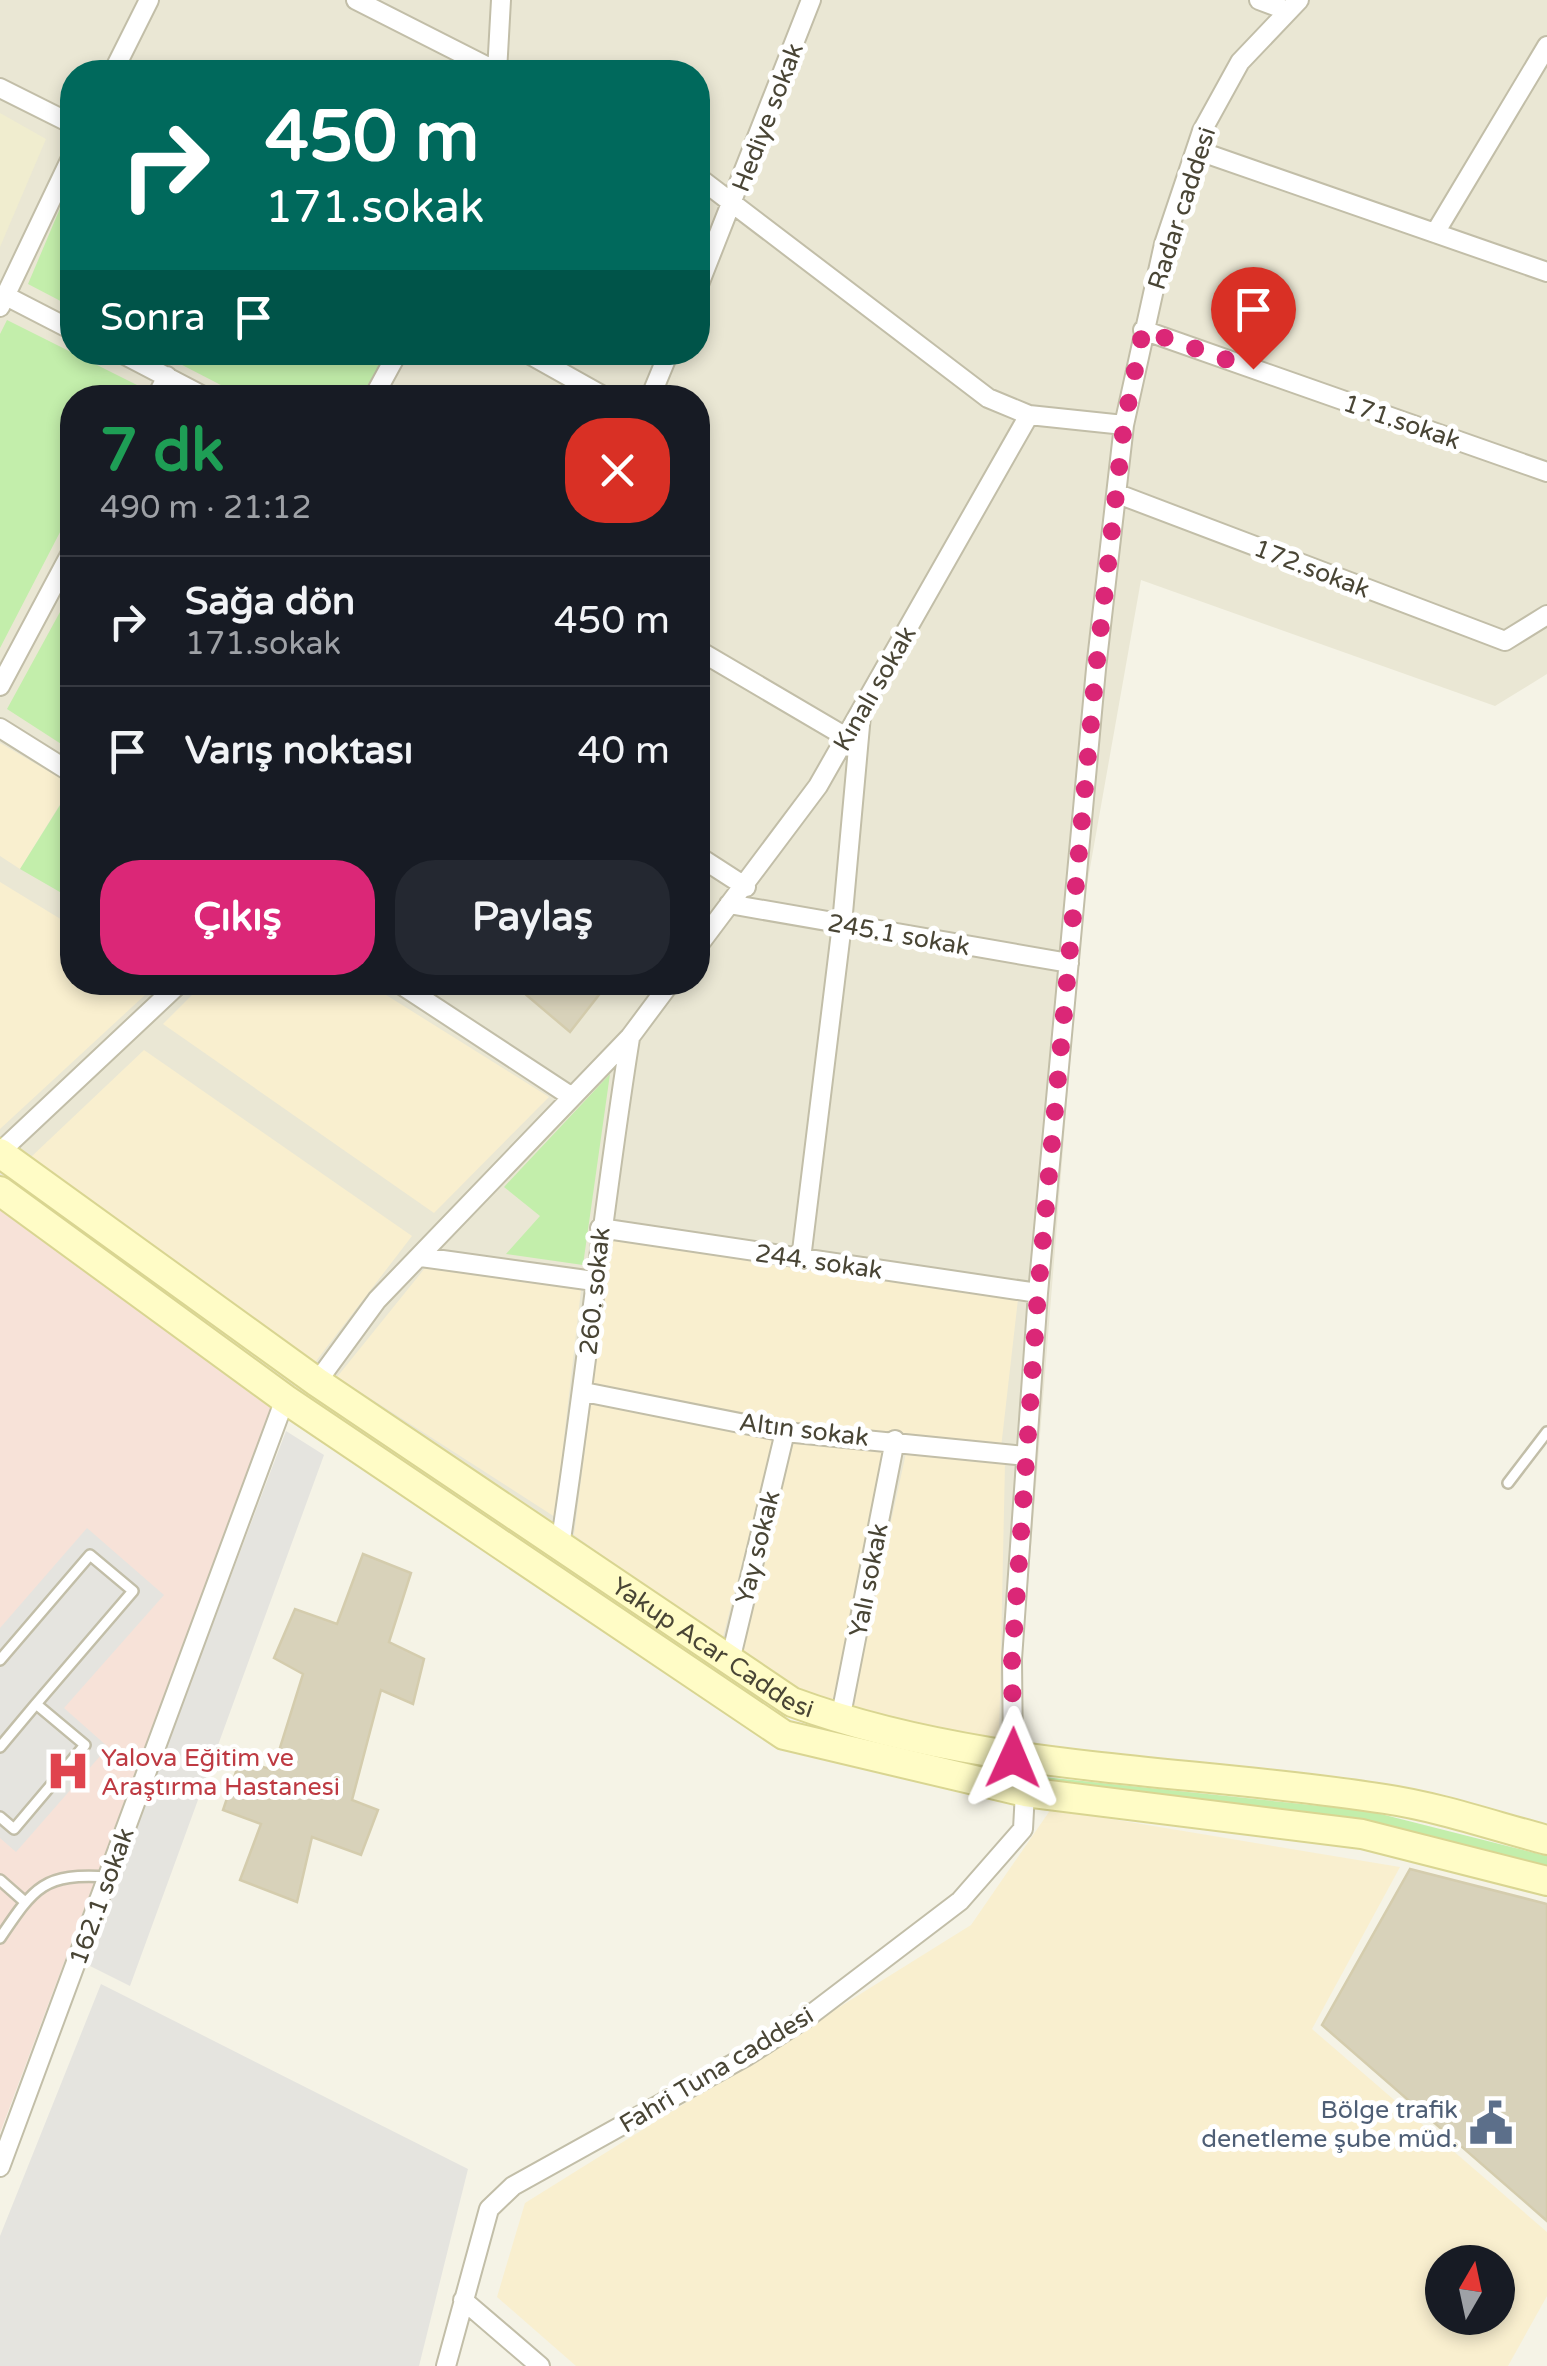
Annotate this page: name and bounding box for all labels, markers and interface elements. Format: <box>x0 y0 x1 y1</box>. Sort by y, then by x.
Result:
street label: Hediye sokak <box>726 39 810 196</box>
text: 450 m <box>265 96 479 180</box>
icon: right <box>100 100 230 230</box>
street label: Radar caddesi <box>1142 123 1222 293</box>
text: 171.sokak <box>265 181 484 235</box>
pin <box>1211 267 1296 370</box>
icon: arrive <box>1226 282 1281 337</box>
icon: arrive <box>226 290 281 345</box>
text: Sonra <box>100 295 206 341</box>
street label: 171.sokak <box>1339 388 1464 456</box>
text: 7 dk <box>100 415 224 487</box>
button: close <box>565 418 670 523</box>
text: 490 m · 21:12 <box>100 489 312 527</box>
street label: 172.sokak <box>1249 533 1374 605</box>
text: Sağa dön <box>185 579 355 625</box>
icon: right <box>100 594 155 649</box>
text: 450 m <box>554 598 670 644</box>
street label: Kınalı sokak <box>827 621 923 756</box>
text: 171.sokak <box>185 625 341 663</box>
icon: arrive <box>100 724 155 779</box>
text: Varış noktası <box>185 728 413 774</box>
text: 40 m <box>578 728 670 774</box>
button: Çıkış <box>100 860 375 975</box>
button: Paylaş <box>395 860 670 975</box>
street label: 245.1 sokak <box>825 908 972 962</box>
street label: 260. sokak <box>573 1226 617 1357</box>
street label: 244. sokak <box>753 1238 885 1286</box>
street label: Altın sokak <box>737 1407 870 1453</box>
street label: Yay sokak <box>729 1487 787 1607</box>
street label: Yalı sokak <box>843 1521 895 1640</box>
street label: Yakup Acar Caddesi <box>606 1571 818 1725</box>
position arrow <box>961 1706 1065 1810</box>
place label: Yalova Eğitim ve Araştırma Hastanesi <box>101 1743 340 1802</box>
hospital icon: Yalova Eğitim ve Araştırma Hastanesi <box>44 1747 92 1795</box>
street label: 162.1 sokak <box>63 1824 141 1969</box>
street label: Fahri Tuna caddesi <box>614 2000 819 2140</box>
place label: Bölge trafik denetleme şube müd. <box>1201 2095 1458 2154</box>
public building icon: Bölge trafik denetleme şube müd. <box>1467 2099 1515 2147</box>
north arrow <box>1425 2245 1515 2335</box>
map controls <box>1425 2245 1515 2335</box>

